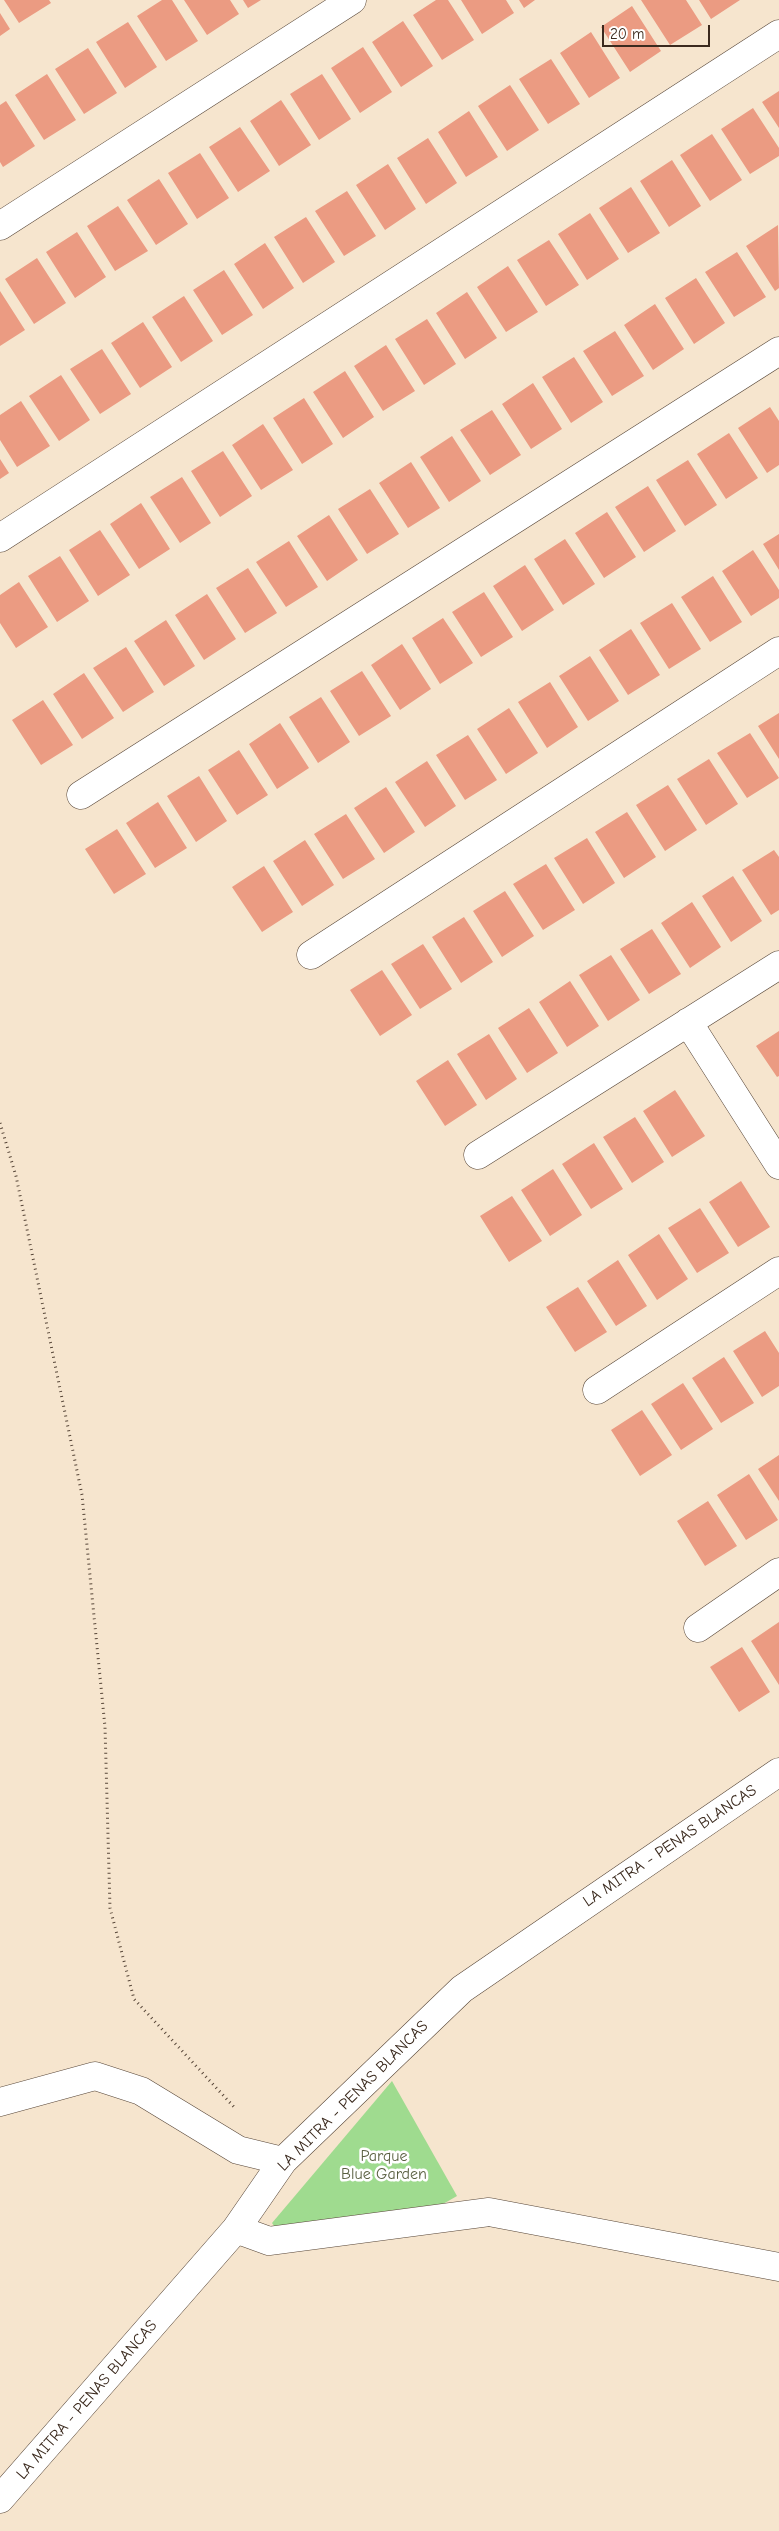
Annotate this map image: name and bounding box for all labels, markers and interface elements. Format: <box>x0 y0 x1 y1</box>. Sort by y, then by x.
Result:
scale bar <box>604 15 712 47</box>
text: 20 m <box>610 25 644 43</box>
street label: LA MITRA - PENAS BLANCAS <box>580 1781 760 1911</box>
street label: LA MITRA - PENAS BLANCAS <box>274 2017 432 2175</box>
park label: Parque Blue Garden <box>341 2146 427 2184</box>
street label: LA MITRA - PENAS BLANCAS <box>13 2316 161 2484</box>

